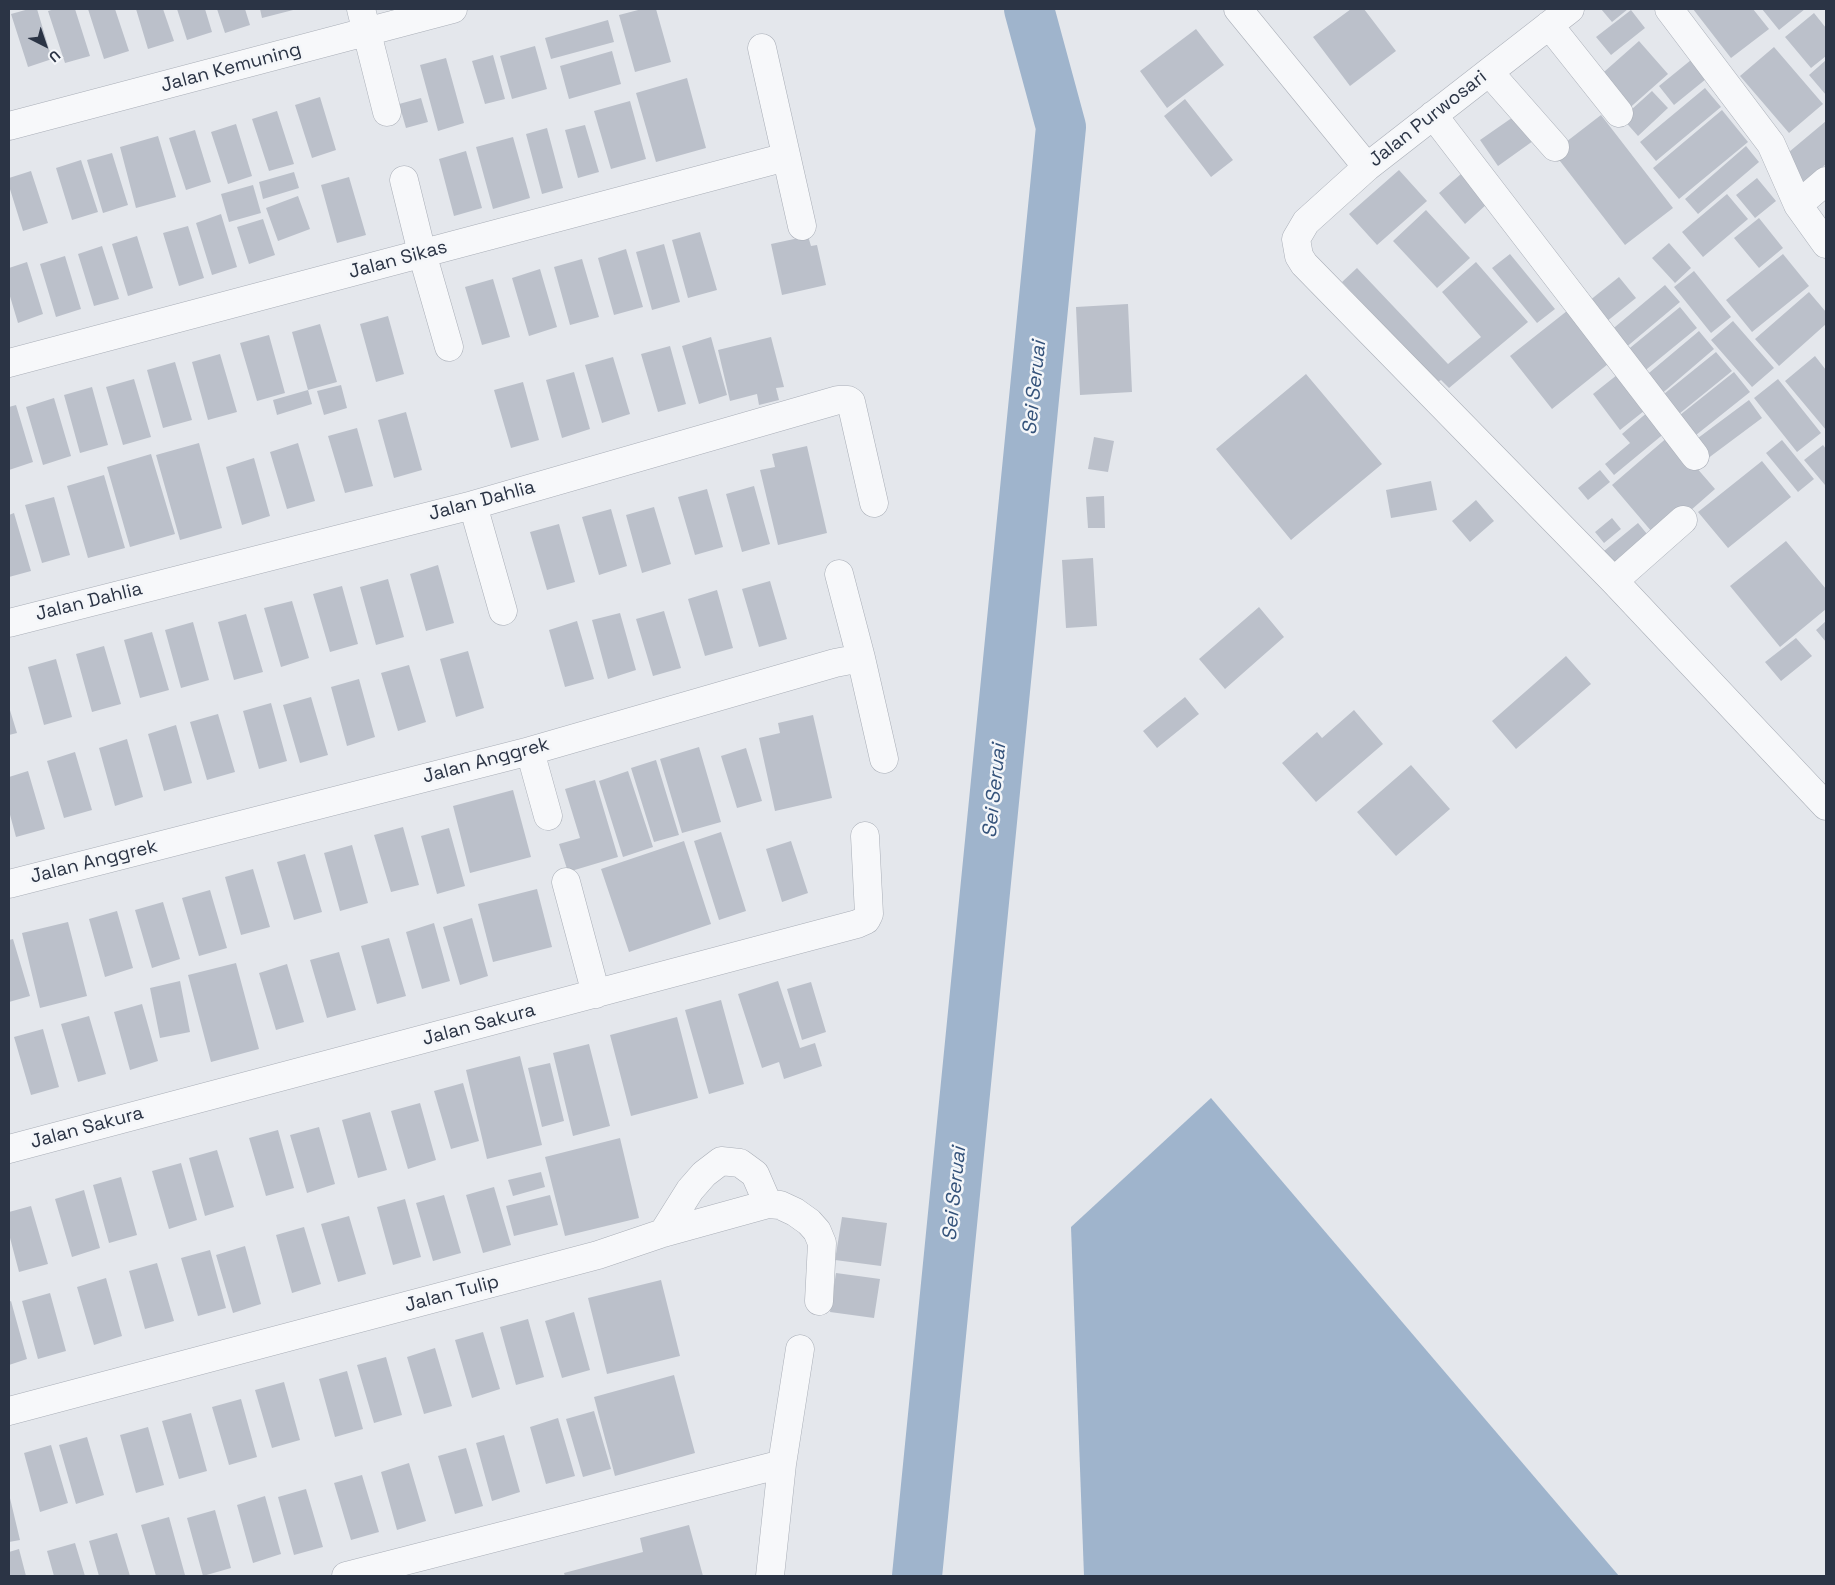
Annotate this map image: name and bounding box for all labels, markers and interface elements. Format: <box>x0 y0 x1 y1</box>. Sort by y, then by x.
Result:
north arrow <box>20 20 70 70</box>
street label: Jalan Kemuning <box>158 38 304 98</box>
text: U <box>45 46 64 66</box>
street label: Jalan Purwosari <box>1364 66 1492 172</box>
street label: Jalan Sikas <box>346 236 450 284</box>
water label: Sei Seruai <box>1018 340 1052 436</box>
street label: Jalan Dahlia <box>426 476 538 526</box>
street label: Jalan Dahlia <box>33 578 145 626</box>
street label: Jalan Anggrek <box>420 733 552 789</box>
water label: Sei Seruai <box>978 743 1012 839</box>
street label: Jalan Anggrek <box>28 835 160 889</box>
street label: Jalan Sakura <box>420 999 538 1051</box>
street label: Jalan Sakura <box>28 1102 146 1154</box>
water label: Sei Seruai <box>938 1146 972 1242</box>
street label: Jalan Tulip <box>402 1270 502 1318</box>

